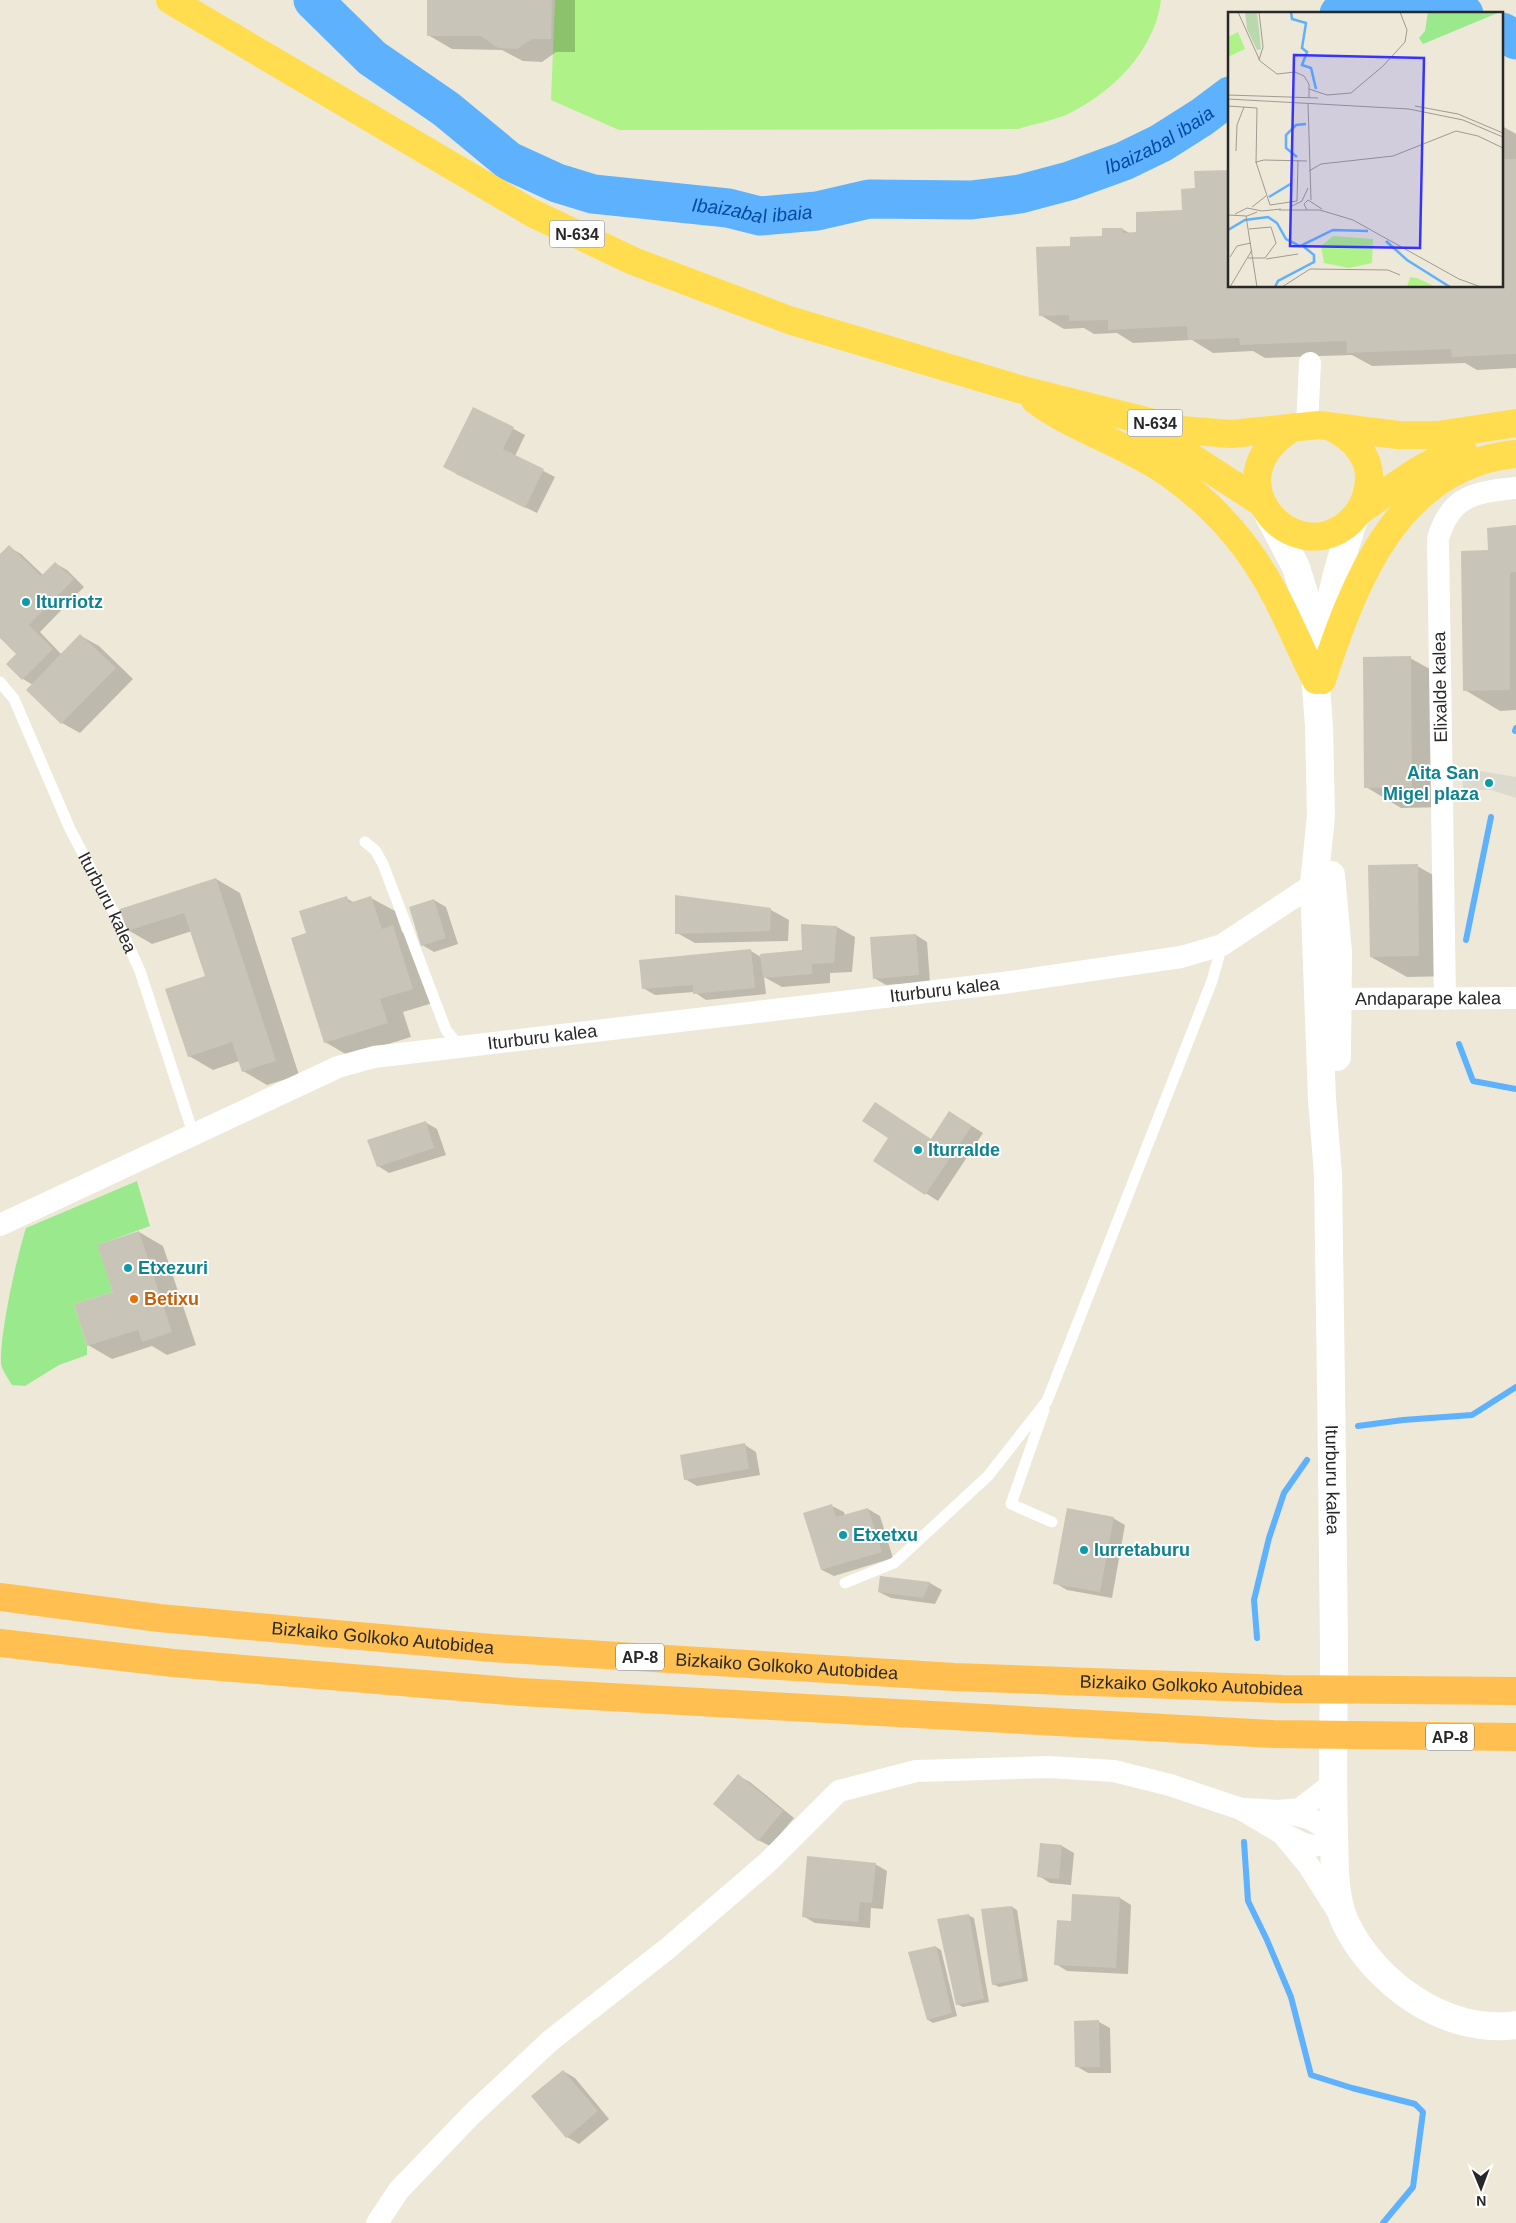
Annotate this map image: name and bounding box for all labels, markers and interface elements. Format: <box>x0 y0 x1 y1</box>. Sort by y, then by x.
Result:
inset map <box>1228 12 1504 288</box>
water label: Ibaizabal ibaia <box>1101 102 1217 178</box>
water label: Ibaizabal ibaia <box>691 194 813 227</box>
road number: N-634 <box>550 220 604 248</box>
road number: N-634 <box>1128 409 1182 436</box>
place label: Iturriotz <box>36 592 103 612</box>
marker: Iturriotz <box>20 596 32 608</box>
street label: Elixalde kalea <box>1429 630 1451 743</box>
place label: Aita San Migel plaza <box>1383 763 1480 804</box>
marker: Aita San Migel plaza <box>1483 777 1495 789</box>
street label: Iturburu kalea <box>74 849 141 957</box>
street label: Iturburu kalea <box>889 973 1001 1006</box>
street label: Andaparape kalea <box>1355 988 1502 1009</box>
street label: Iturburu kalea <box>487 1021 599 1054</box>
place label: Iturralde <box>928 1140 1000 1160</box>
marker: Iturralde <box>912 1144 924 1156</box>
place label: Etxezuri <box>138 1258 208 1278</box>
marker: Etxezuri <box>122 1262 134 1274</box>
place label: Betixu <box>144 1289 199 1309</box>
marker: Betixu <box>128 1293 140 1305</box>
street label: Iturburu kalea <box>1322 1424 1343 1536</box>
place label: Etxetxu <box>853 1525 918 1545</box>
marker: Etxetxu <box>837 1529 849 1541</box>
place label: Iurretaburu <box>1094 1540 1190 1560</box>
marker: Iurretaburu <box>1078 1544 1090 1556</box>
street label: Bizkaiko Golkoko Autobidea <box>271 1618 496 1658</box>
road number: AP-8 <box>616 1644 664 1670</box>
street label: Bizkaiko Golkoko Autobidea <box>675 1650 900 1684</box>
street label: Bizkaiko Golkoko Autobidea <box>1079 1672 1304 1699</box>
road number: AP-8 <box>1426 1724 1474 1750</box>
north arrow <box>1456 2163 1506 2213</box>
text: N <box>1476 2193 1486 2209</box>

